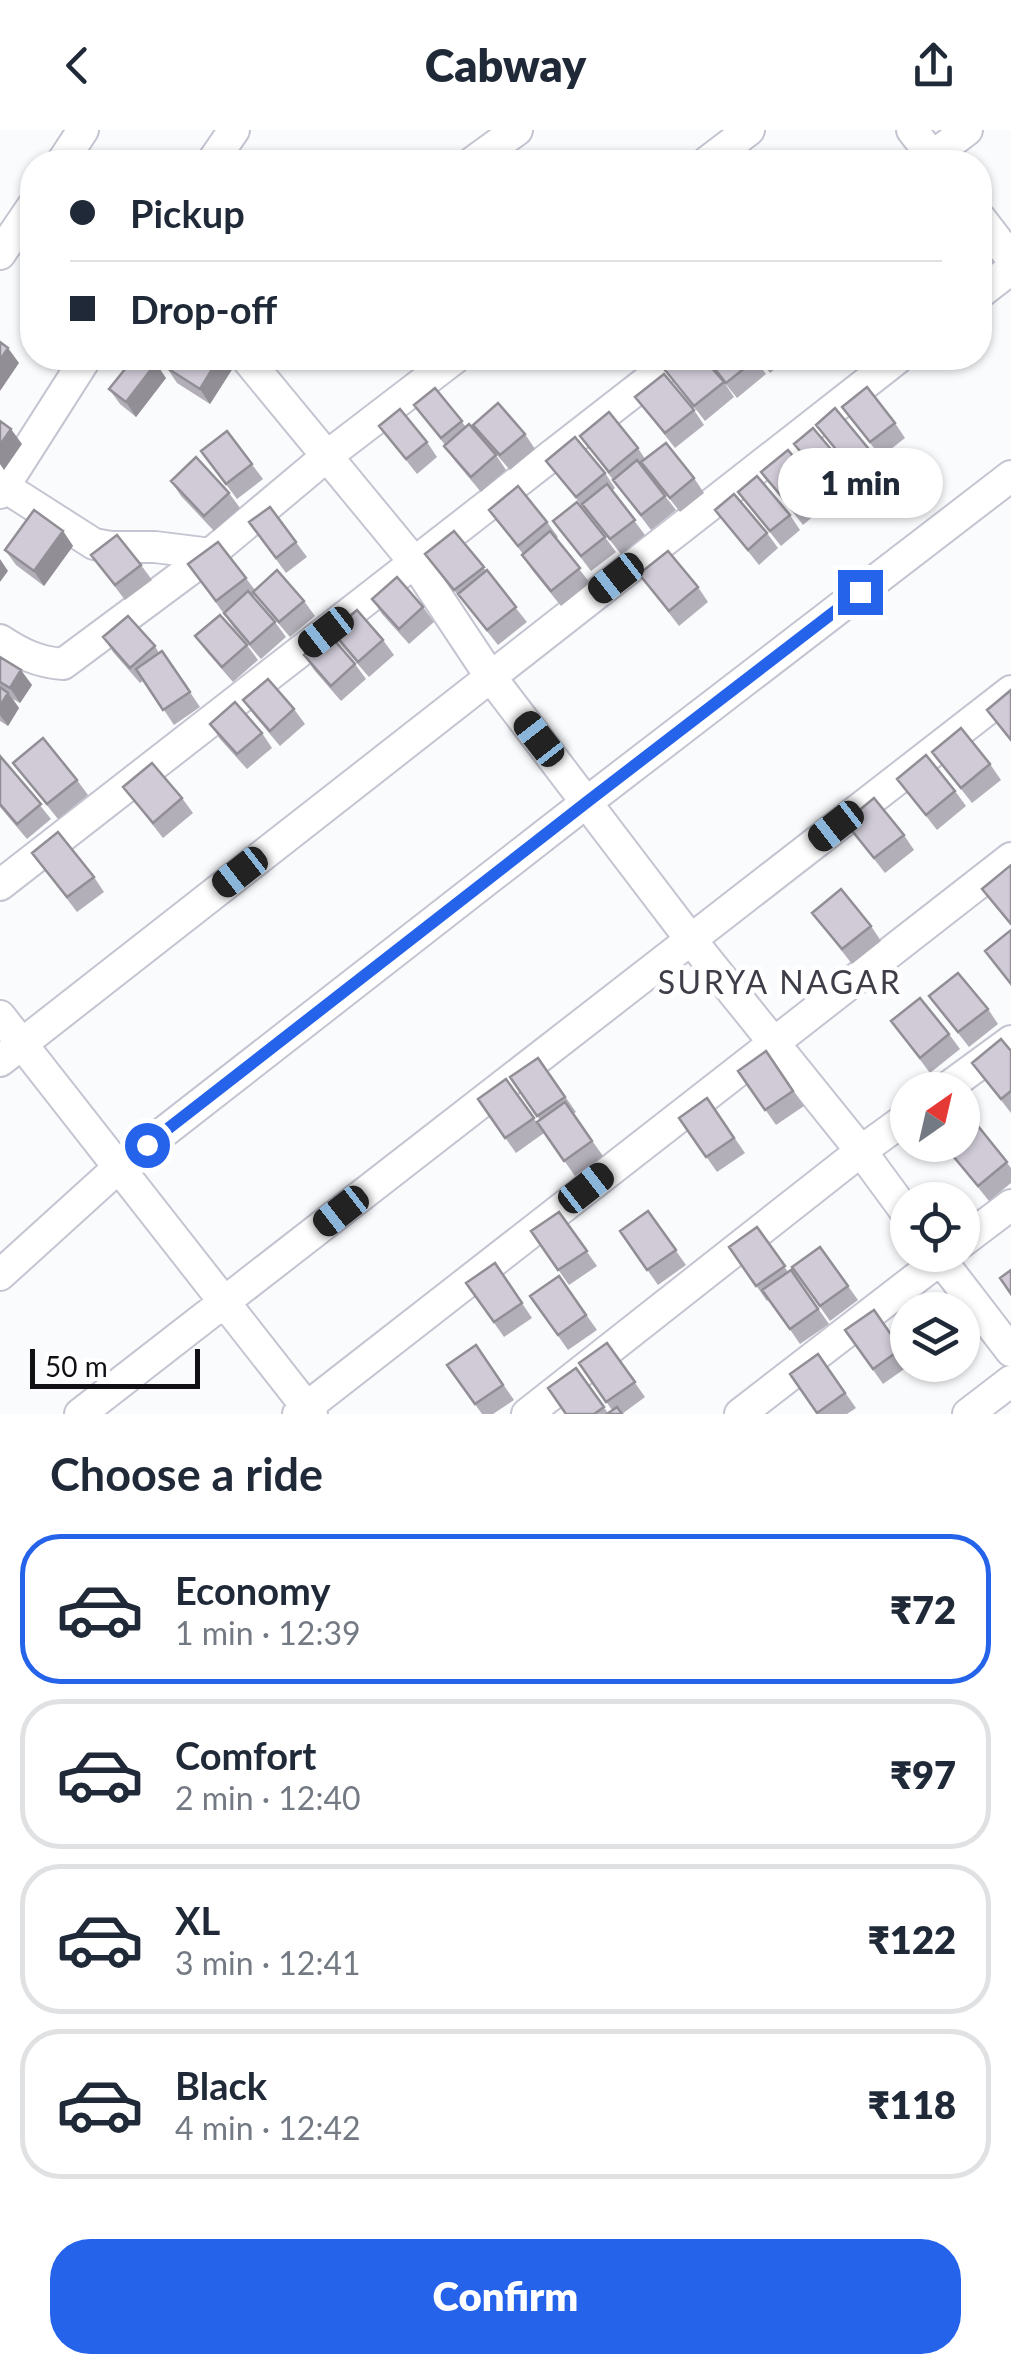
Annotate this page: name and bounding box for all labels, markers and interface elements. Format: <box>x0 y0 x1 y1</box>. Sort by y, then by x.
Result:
icon: back <box>50 38 105 93</box>
text: Cabway <box>425 38 586 92</box>
icon: share <box>906 38 961 93</box>
text: Pickup <box>130 190 245 236</box>
text: Drop-off <box>130 286 277 332</box>
callout: 1 min <box>778 447 942 517</box>
text: 1 min <box>821 463 900 502</box>
car <box>583 548 649 608</box>
route end <box>838 570 883 615</box>
car <box>293 602 359 662</box>
car <box>509 706 569 772</box>
car <box>803 796 869 856</box>
car <box>207 842 273 902</box>
district label: SURYA NAGAR <box>658 962 902 1001</box>
north arrow <box>890 1072 980 1162</box>
map controls <box>890 1072 980 1382</box>
route start <box>125 1123 170 1168</box>
car <box>553 1158 619 1218</box>
car <box>308 1181 374 1241</box>
button: locate <box>890 1182 980 1272</box>
button: layers <box>890 1292 980 1382</box>
scale bar <box>30 1344 200 1388</box>
text: 50 m <box>45 1349 108 1383</box>
text: Choose a ride <box>50 1447 323 1501</box>
icon: car <box>55 1564 145 1654</box>
text: Economy <box>175 1567 330 1613</box>
text: ₹72 <box>890 1586 956 1632</box>
text: 1 min · 12:39 <box>175 1613 361 1652</box>
icon: car <box>55 1729 145 1819</box>
text: Comfort <box>175 1732 316 1778</box>
text: ₹97 <box>890 1751 956 1797</box>
text: 2 min · 12:40 <box>175 1778 361 1817</box>
icon: car <box>55 1894 145 1984</box>
text: XL <box>175 1897 220 1943</box>
text: ₹122 <box>868 1916 956 1962</box>
text: 3 min · 12:41 <box>175 1943 361 1982</box>
icon: car <box>55 2059 145 2149</box>
text: Black <box>175 2062 267 2108</box>
text: ₹118 <box>868 2081 956 2127</box>
text: 4 min · 12:42 <box>175 2108 361 2147</box>
button: Confirm <box>50 2239 961 2354</box>

